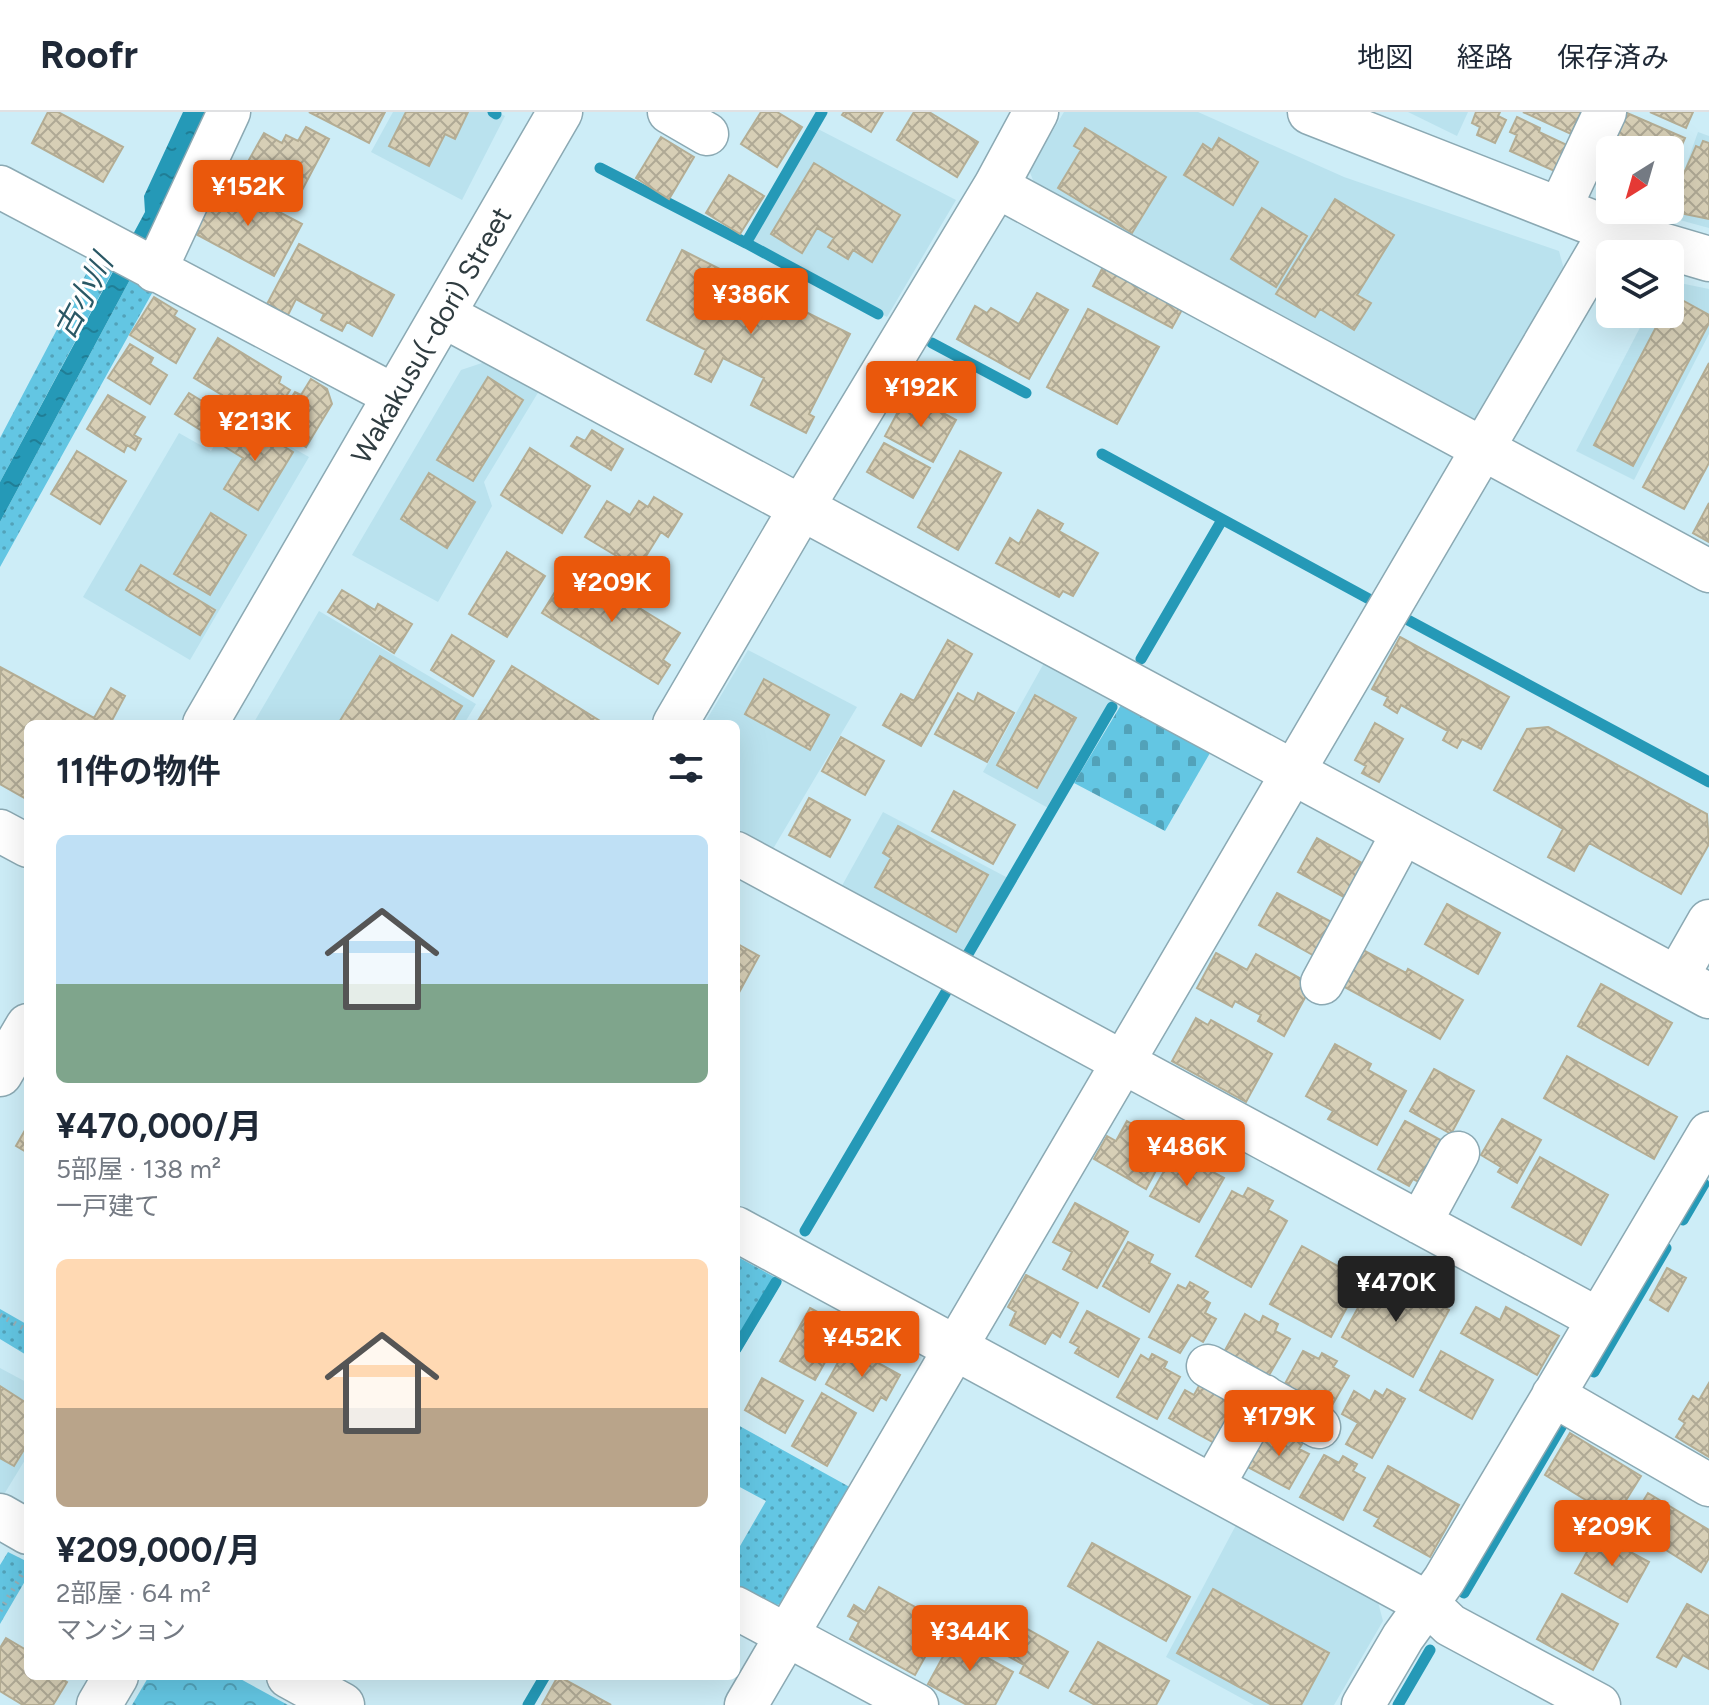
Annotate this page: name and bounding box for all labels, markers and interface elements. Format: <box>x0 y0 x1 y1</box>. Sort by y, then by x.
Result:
text: Roofr <box>40 32 138 78</box>
text: 地図 <box>1357 40 1413 74</box>
text: 経路 <box>1457 40 1513 74</box>
text: 保存済み <box>1557 40 1669 74</box>
north arrow <box>1596 136 1684 224</box>
map controls <box>1596 136 1684 328</box>
pin: ¥152K <box>192 160 304 228</box>
text: ¥152K <box>211 170 285 202</box>
street label: Wakakusu(-dori) Street <box>344 201 518 469</box>
button: layers <box>1596 240 1684 328</box>
water label: 古小川 <box>46 245 122 344</box>
pin: ¥386K <box>695 268 807 336</box>
text: ¥386K <box>712 278 790 310</box>
pin: ¥192K <box>865 361 977 429</box>
text: ¥192K <box>884 371 958 403</box>
pin: ¥213K <box>199 395 311 463</box>
text: ¥213K <box>218 405 292 437</box>
pin: ¥209K <box>556 556 668 624</box>
text: ¥209K <box>572 566 652 598</box>
icon: filters <box>664 746 708 790</box>
text: 11件の物件 <box>56 751 221 792</box>
icon: home <box>310 887 454 1031</box>
text: ¥470,000/月 <box>56 1106 262 1147</box>
pin: ¥486K <box>1131 1120 1243 1188</box>
text: ¥486K <box>1147 1130 1227 1162</box>
text: 5部屋 · 138 m² <box>56 1153 221 1185</box>
text: 一戸建て <box>56 1190 160 1222</box>
pin: ¥470K <box>1340 1256 1452 1324</box>
text: ¥470K <box>1356 1266 1436 1298</box>
icon: home <box>310 1311 454 1455</box>
pin: ¥452K <box>806 1311 918 1379</box>
text: ¥452K <box>822 1321 902 1353</box>
pin: ¥179K <box>1223 1390 1335 1458</box>
text: ¥179K <box>1242 1400 1316 1432</box>
pin: ¥209K <box>1556 1500 1668 1568</box>
text: ¥209K <box>1572 1510 1652 1542</box>
text: ¥209,000/月 <box>56 1530 261 1571</box>
text: 2部屋 · 64 m² <box>56 1577 211 1609</box>
pin: ¥344K <box>914 1605 1026 1673</box>
text: マンション <box>56 1614 186 1646</box>
text: ¥344K <box>930 1615 1010 1647</box>

